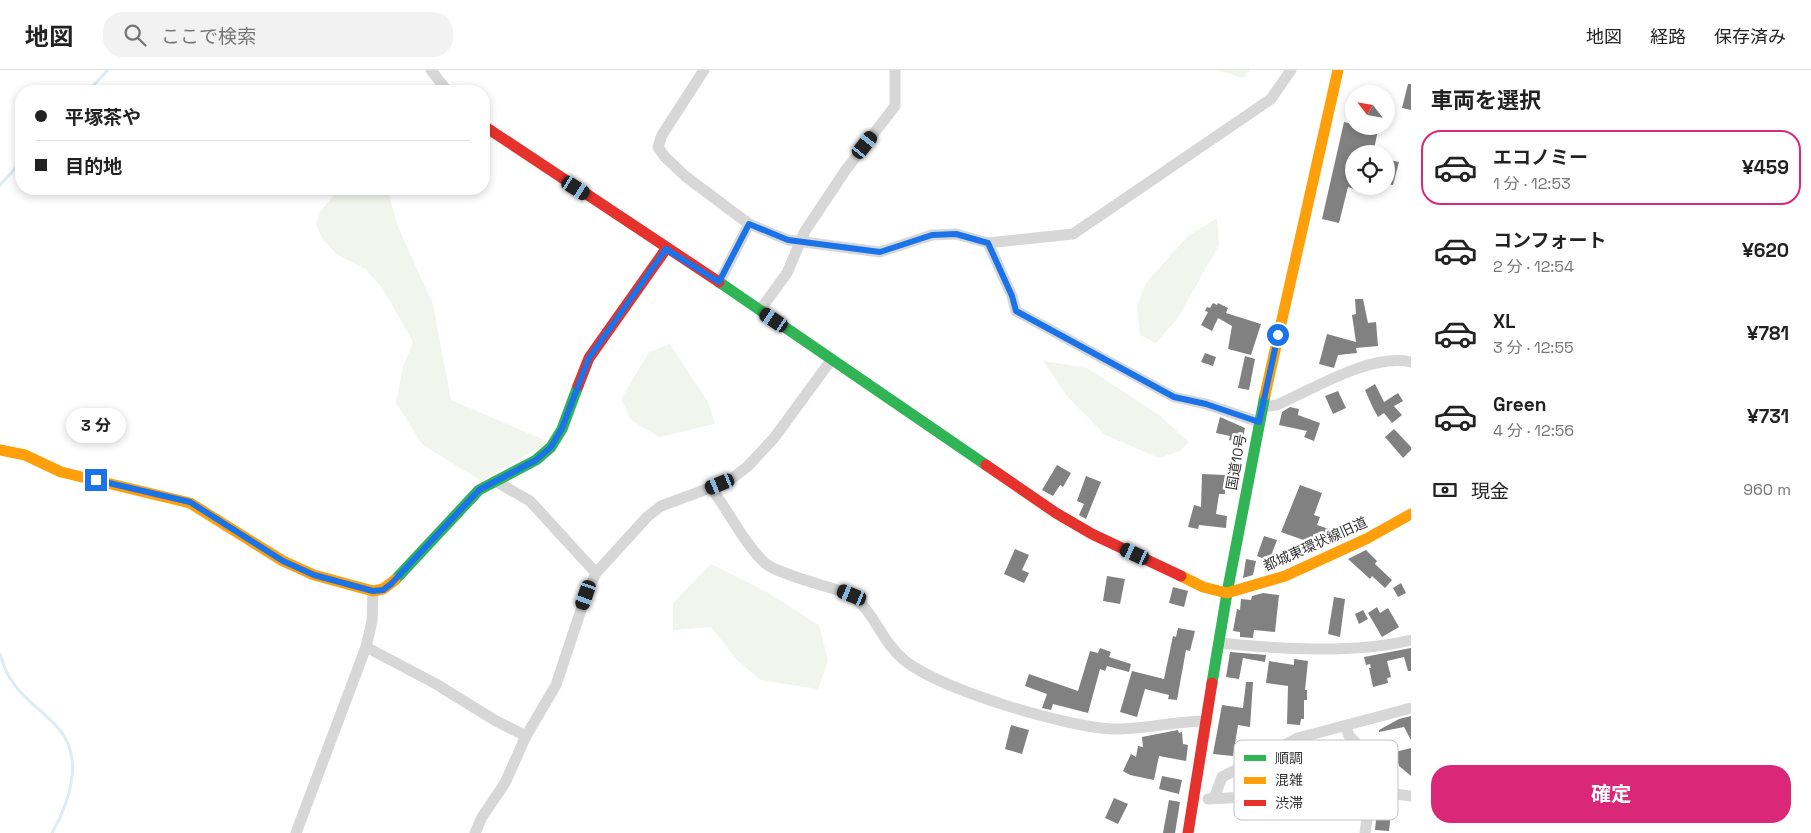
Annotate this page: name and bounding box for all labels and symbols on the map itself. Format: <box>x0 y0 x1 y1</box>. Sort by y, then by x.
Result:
north arrow <box>1345 85 1395 135</box>
car <box>849 129 880 161</box>
car <box>559 174 592 202</box>
car <box>757 305 790 335</box>
route start <box>1267 324 1289 346</box>
callout: 3 分 <box>66 408 126 442</box>
street label: 国道10号 <box>1222 432 1250 492</box>
route end <box>85 469 107 491</box>
car <box>703 471 736 497</box>
street label: 都城東環状線旧道 <box>1260 513 1370 575</box>
car <box>1118 541 1151 567</box>
car <box>574 578 597 612</box>
car <box>835 582 868 608</box>
legend <box>1234 740 1398 820</box>
text: 順調 <box>1275 749 1303 767</box>
text: 混雑 <box>1275 771 1303 789</box>
text: 渋滞 <box>1275 794 1303 812</box>

